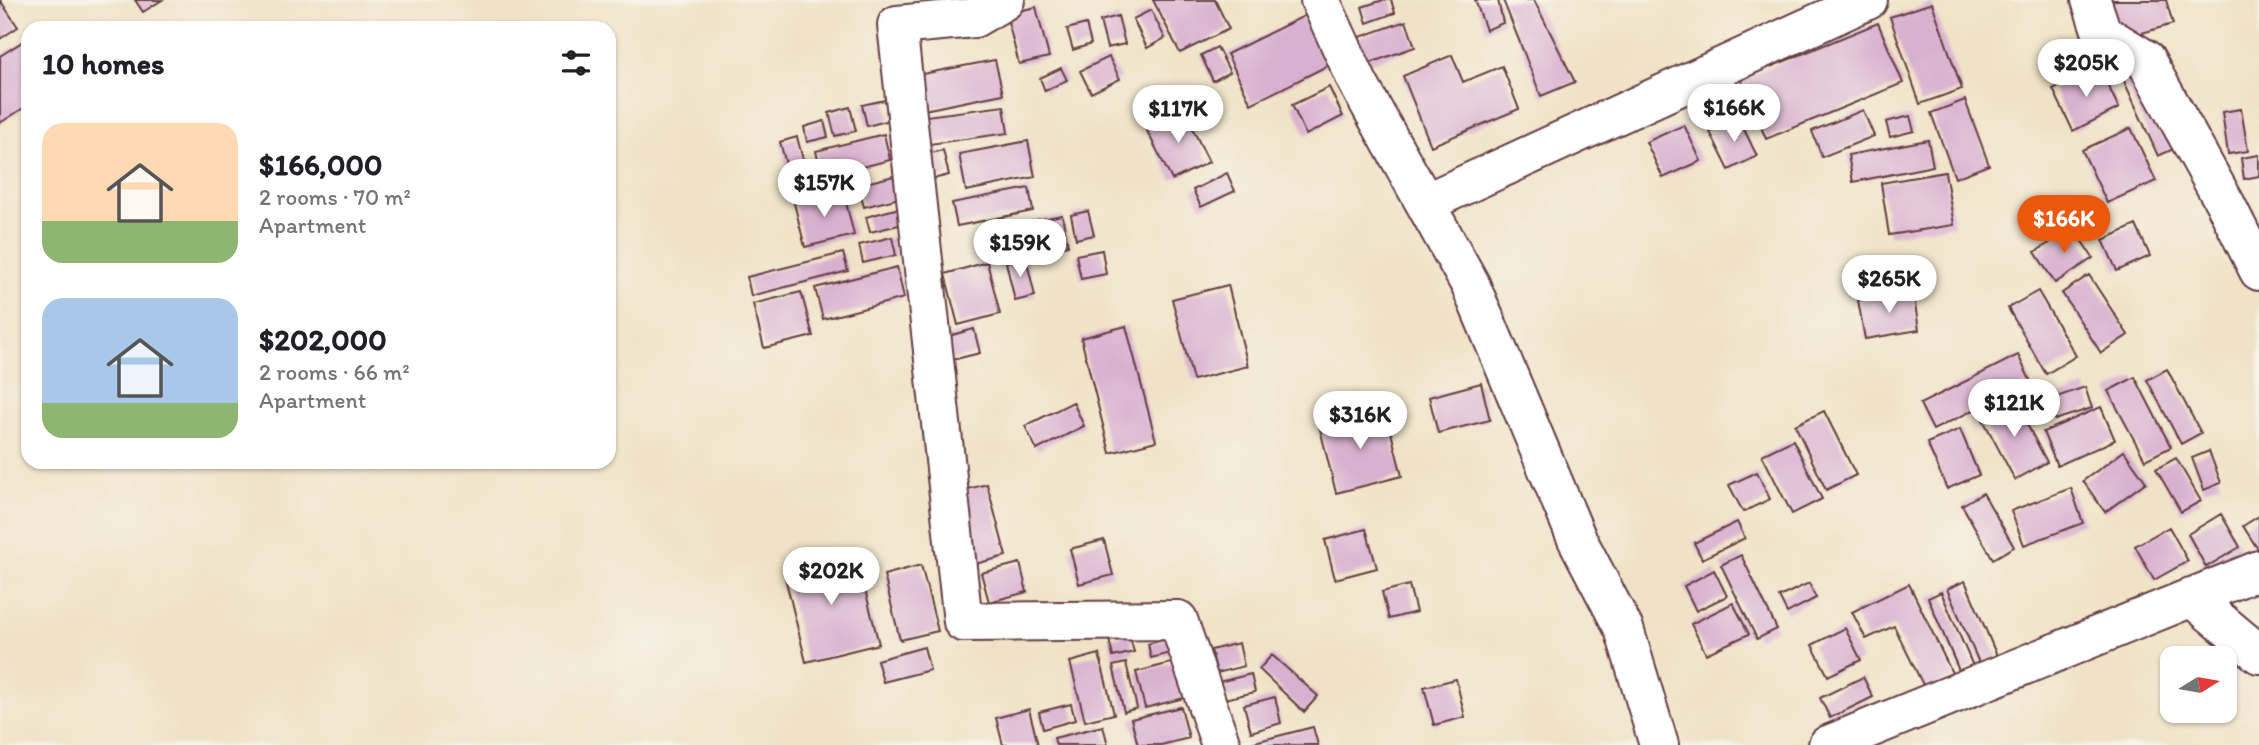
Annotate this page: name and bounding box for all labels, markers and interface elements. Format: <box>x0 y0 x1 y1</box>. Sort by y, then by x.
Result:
pin: $205K <box>2037 40 2135 99</box>
icon: filters <box>557 44 595 82</box>
text: 10 homes <box>42 45 165 82</box>
text: $205K <box>2054 48 2118 76</box>
pin: $166K <box>1685 85 1783 144</box>
pin: $117K <box>1129 86 1227 145</box>
text: $166K <box>1703 93 1765 121</box>
text: $117K <box>1148 94 1208 122</box>
text: $166,000 <box>259 146 382 183</box>
icon: home <box>98 151 182 235</box>
pin: $157K <box>775 160 873 219</box>
text: $157K <box>794 168 854 196</box>
text: 2 rooms · 70 m² <box>259 183 411 211</box>
pin: $166K <box>2015 196 2113 255</box>
text: $166K <box>2033 204 2095 232</box>
text: Apartment <box>259 211 366 239</box>
pin: $159K <box>971 219 1069 279</box>
text: $159K <box>989 228 1051 256</box>
pin: $265K <box>1840 256 1938 315</box>
text: $265K <box>1858 264 1920 292</box>
text: $202,000 <box>259 321 387 358</box>
icon: home <box>98 326 182 410</box>
text: 2 rooms · 66 m² <box>259 358 410 386</box>
pin: $121K <box>1965 380 2063 439</box>
text: Apartment <box>259 386 366 414</box>
text: $121K <box>1984 388 2044 416</box>
pin: $316K <box>1311 392 1409 451</box>
text: $316K <box>1329 400 1391 428</box>
pin: $202K <box>782 548 880 607</box>
text: $202K <box>799 556 863 584</box>
north arrow <box>2160 646 2236 723</box>
map controls <box>2160 646 2237 723</box>

